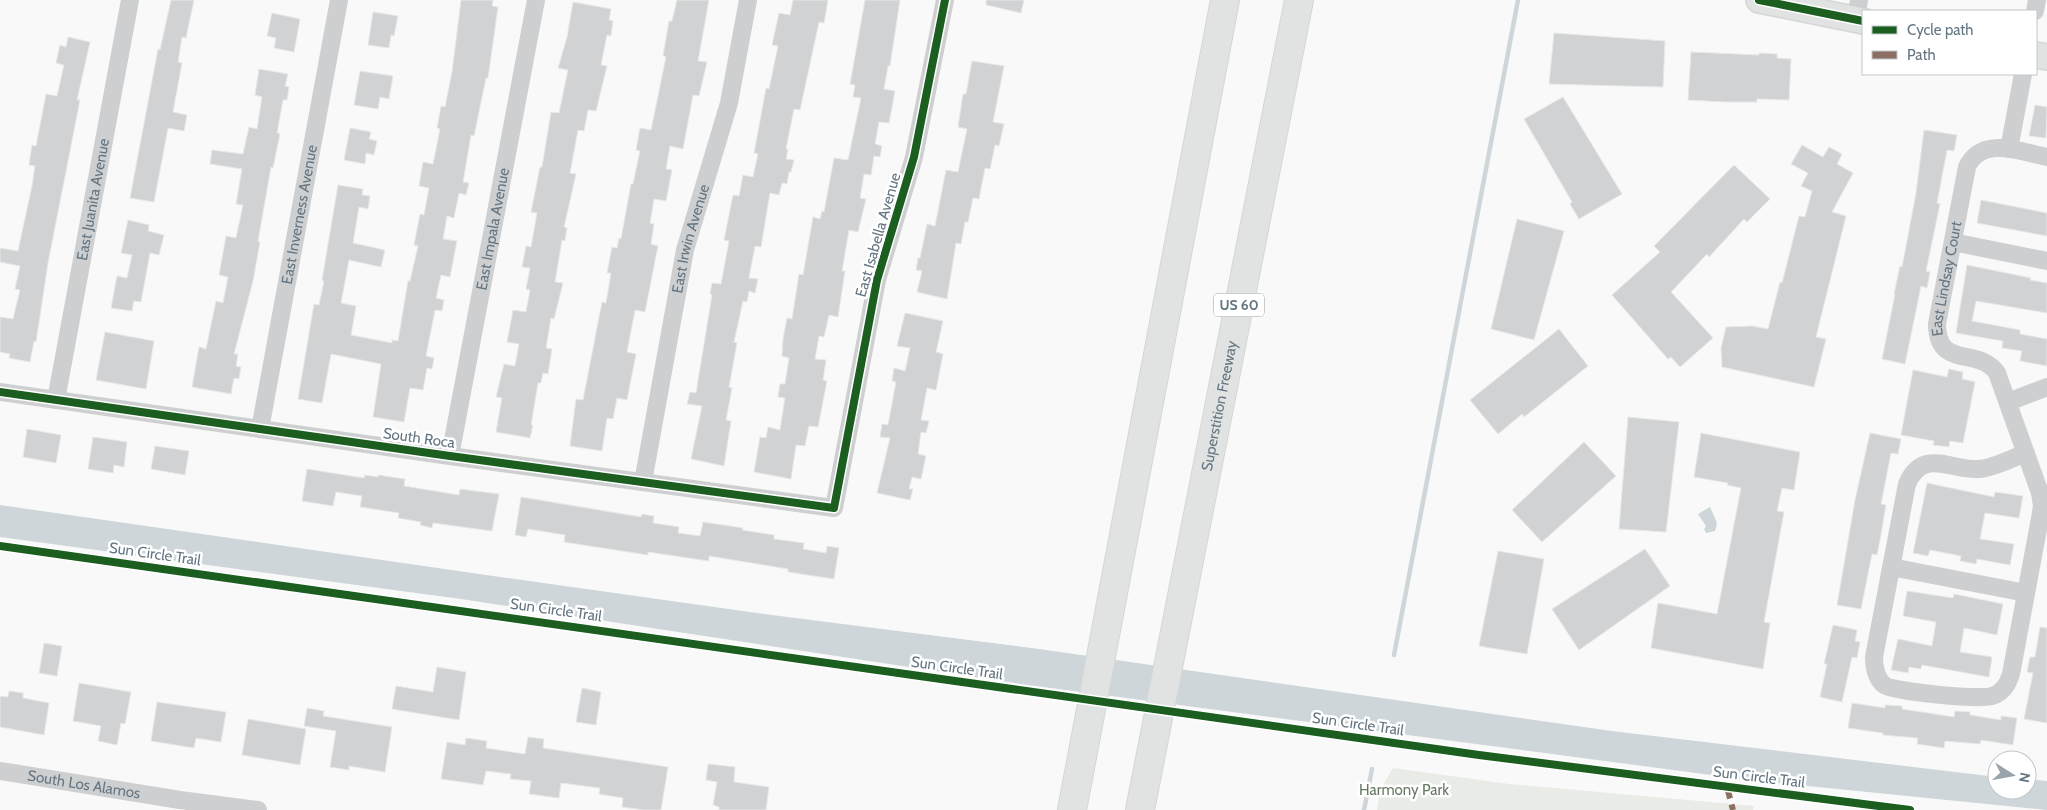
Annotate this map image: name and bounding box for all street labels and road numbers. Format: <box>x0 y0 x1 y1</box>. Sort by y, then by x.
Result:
street label: East Juanita Avenue <box>73 137 113 262</box>
street label: East Inverness Avenue <box>278 143 321 286</box>
street label: East Impala Avenue <box>472 166 513 292</box>
street label: East Isabella Avenue <box>852 170 904 299</box>
street label: East Irwin Avenue <box>668 182 713 295</box>
street label: East Lindsay Court <box>1928 220 1965 337</box>
road number: US 60 <box>1214 294 1264 316</box>
street label: Superstition Freeway <box>1198 339 1241 472</box>
street label: South Roca <box>382 424 457 452</box>
street label: Sun Circle Trail <box>108 539 202 569</box>
street label: Sun Circle Trail <box>509 595 603 625</box>
street label: Sun Circle Trail <box>910 653 1004 683</box>
street label: Sun Circle Trail <box>1311 709 1405 739</box>
street label: Sun Circle Trail <box>1712 762 1806 792</box>
street label: South Los Alamos <box>26 767 142 802</box>

